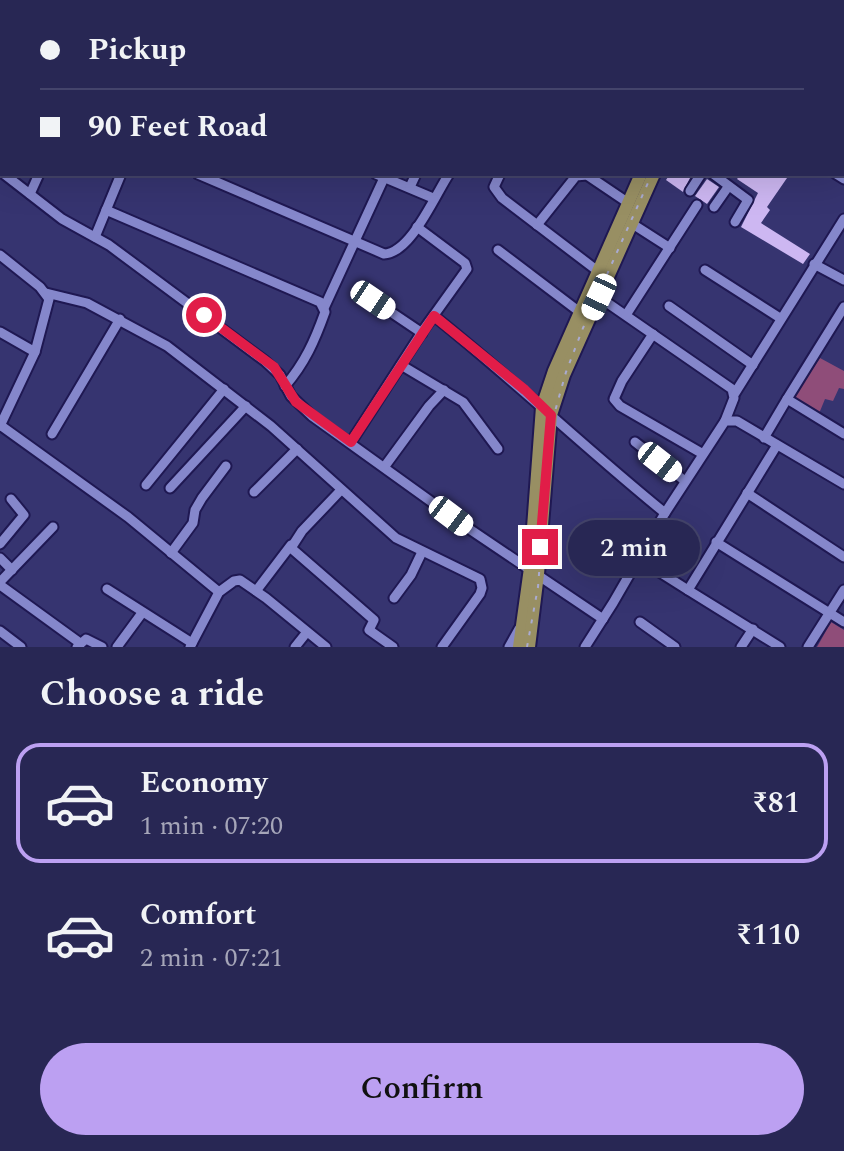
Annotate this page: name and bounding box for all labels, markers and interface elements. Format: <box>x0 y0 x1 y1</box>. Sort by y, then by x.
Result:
text: Pickup <box>88 27 186 73</box>
text: 90 Feet Road <box>88 104 268 150</box>
car <box>578 270 620 324</box>
car <box>346 277 400 323</box>
route start <box>186 297 222 333</box>
car <box>634 438 686 486</box>
car <box>425 492 477 540</box>
callout: 2 min <box>568 519 700 575</box>
text: 2 min <box>600 528 668 568</box>
route end <box>522 529 558 565</box>
text: Choose a ride <box>40 667 264 722</box>
text: Economy <box>140 760 267 806</box>
icon: car <box>44 767 116 839</box>
text: ₹81 <box>752 780 800 826</box>
text: 1 min · 07:20 <box>140 806 283 846</box>
text: Comfort <box>140 892 256 938</box>
icon: car <box>44 899 116 971</box>
text: ₹110 <box>736 912 800 958</box>
text: 2 min · 07:21 <box>140 938 283 978</box>
button: Confirm <box>40 1043 804 1135</box>

